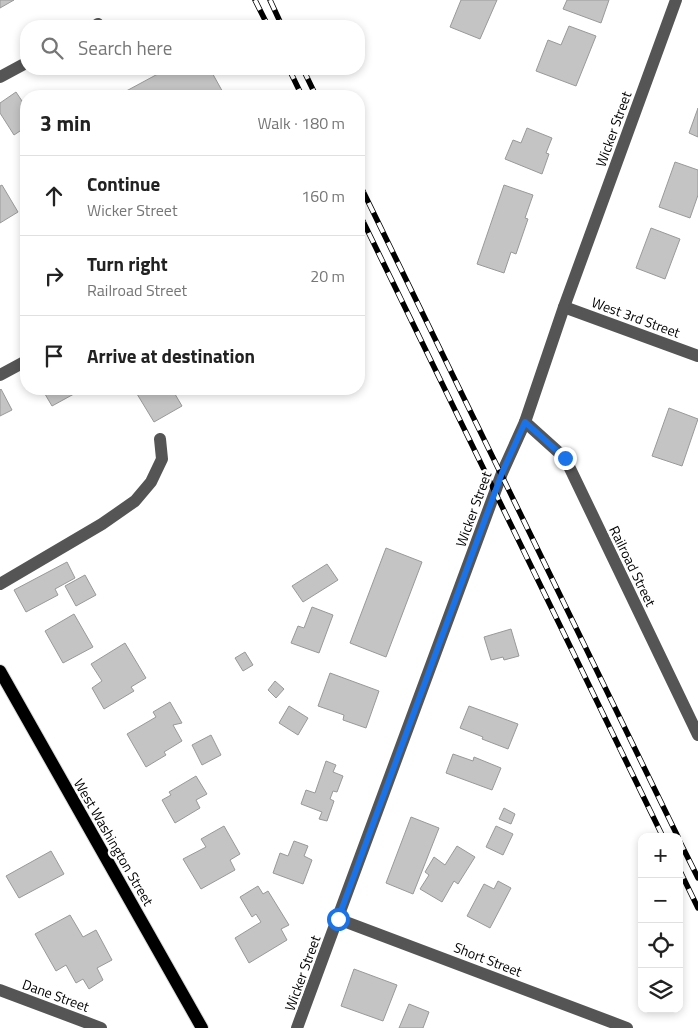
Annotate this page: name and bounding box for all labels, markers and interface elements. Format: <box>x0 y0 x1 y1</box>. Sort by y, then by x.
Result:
search box <box>20 20 365 75</box>
text: Search here <box>78 33 172 62</box>
icon: search <box>38 34 66 62</box>
street label: Wicker Street <box>590 88 636 170</box>
text: 3 min <box>40 107 91 139</box>
text: Walk · 180 m <box>257 111 345 135</box>
text: Continue <box>87 169 160 198</box>
icon: ahead <box>40 182 68 210</box>
text: 160 m <box>301 184 345 208</box>
text: Wicker Street <box>87 198 178 222</box>
text: Turn right <box>87 249 168 278</box>
icon: right <box>40 262 68 290</box>
text: 20 m <box>310 264 345 288</box>
text: Railroad Street <box>87 278 187 302</box>
street label: West 3rd Street <box>589 291 683 343</box>
text: Arrive at destination <box>87 341 255 370</box>
icon: arrive <box>40 342 68 370</box>
route end <box>554 447 577 470</box>
street label: Wicker Street <box>450 468 496 550</box>
street label: Railroad Street <box>604 522 662 610</box>
street label: West Washington Street <box>69 775 159 910</box>
map controls <box>638 833 683 1013</box>
button: + <box>638 833 683 878</box>
button: − <box>638 878 683 923</box>
route start <box>327 908 350 931</box>
button: locate <box>638 923 683 968</box>
street label: Wicker Street <box>279 932 325 1014</box>
street label: Short Street <box>451 936 525 982</box>
button: layers <box>638 968 683 1013</box>
street label: Dane Street <box>20 973 92 1017</box>

